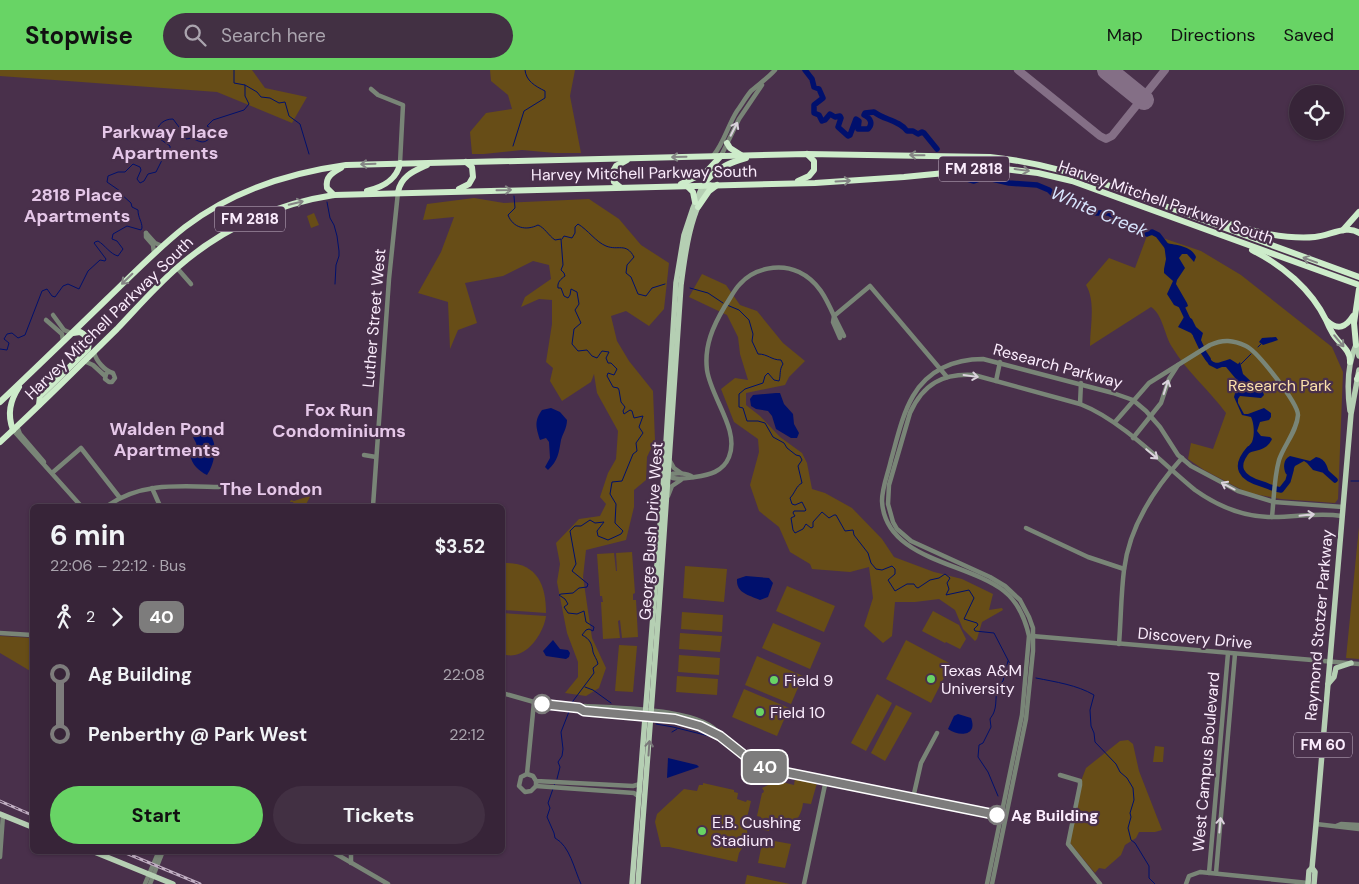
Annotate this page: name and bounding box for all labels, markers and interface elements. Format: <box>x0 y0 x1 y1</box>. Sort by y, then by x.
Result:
search box <box>163 13 513 58</box>
text: Stopwise <box>25 20 133 51</box>
icon: search <box>181 21 209 49</box>
text: Search here <box>221 23 326 48</box>
text: Map <box>1107 23 1143 47</box>
text: Directions <box>1171 23 1256 47</box>
text: Saved <box>1284 23 1334 47</box>
map controls <box>1289 85 1344 140</box>
button: locate <box>1289 85 1344 140</box>
district label: Parkway Place Apartments <box>102 120 228 165</box>
one-way arrow <box>730 122 739 137</box>
one-way arrow <box>909 151 925 160</box>
one-way arrow <box>672 152 688 161</box>
street label: Harvey Mitchell Parkway South <box>1056 155 1276 249</box>
road number: FM 2818 <box>939 156 1009 182</box>
one-way arrow <box>360 160 376 169</box>
street label: Harvey Mitchell Parkway South <box>531 161 757 185</box>
one-way arrow <box>1014 166 1030 176</box>
one-way arrow <box>834 177 850 186</box>
water label: White Creek <box>1047 181 1152 244</box>
district label: 2818 Place Apartments <box>24 183 130 228</box>
one-way arrow <box>496 185 512 194</box>
one-way arrow <box>287 198 303 207</box>
road number: FM 2818 <box>215 206 285 232</box>
street label: Harvey Mitchell Parkway South <box>20 232 198 404</box>
street label: Luther Street West <box>357 248 391 388</box>
one-way arrow <box>1303 255 1318 264</box>
one-way arrow <box>121 273 133 286</box>
one-way arrow <box>1333 335 1345 348</box>
street label: Research Parkway <box>991 339 1125 393</box>
one-way arrow <box>963 371 979 381</box>
park label: Research Park <box>1228 375 1332 396</box>
one-way arrow <box>1162 380 1172 396</box>
district label: Fox Run Condominiums <box>272 398 406 443</box>
district label: Walden Pond Apartments <box>109 417 225 462</box>
street label: George Bush Drive West <box>634 441 668 621</box>
one-way arrow <box>1146 448 1159 460</box>
district label: The London <box>220 477 322 501</box>
one-way arrow <box>1221 481 1236 490</box>
one-way arrow <box>1299 510 1315 519</box>
text: 6 min <box>50 517 126 554</box>
street label: Raymond Stotzer Parkway <box>1300 528 1338 722</box>
text: $3.52 <box>435 534 485 559</box>
text: 22:06 – 22:12 · Bus <box>50 555 186 576</box>
icon: walk <box>50 603 78 631</box>
icon: forward <box>103 603 131 631</box>
text: 40 <box>149 605 174 629</box>
text: 2 <box>86 606 95 627</box>
street label: Discovery Drive <box>1137 623 1253 653</box>
place label: Texas A&M University <box>941 660 1022 699</box>
text: Ag Building <box>88 662 192 687</box>
text: 22:08 <box>443 664 485 685</box>
place label: Field 9 <box>784 670 833 691</box>
street label: West Campus Boulevard <box>1188 671 1224 853</box>
marker: Texas A&M University <box>925 673 937 685</box>
marker: Field 9 <box>768 674 780 686</box>
unlabelled marker <box>532 694 552 714</box>
place label: Field 10 <box>770 702 825 723</box>
marker: Field 10 <box>754 706 766 718</box>
text: Penberthy @ Park West <box>88 722 307 747</box>
text: 22:12 <box>449 724 485 745</box>
road number: FM 60 <box>1294 732 1352 758</box>
one-way arrow <box>644 740 653 756</box>
line badge: 40 <box>742 751 788 783</box>
text: 40 <box>753 755 777 779</box>
button: Start <box>50 786 263 844</box>
button: Tickets <box>273 786 485 844</box>
marker: Ag Building <box>987 805 1007 825</box>
place label: Ag Building <box>1011 805 1099 826</box>
place label: E.B. Cushing Stadium <box>712 812 801 851</box>
one-way arrow <box>1215 817 1225 833</box>
marker: E.B. Cushing Stadium <box>696 825 708 837</box>

